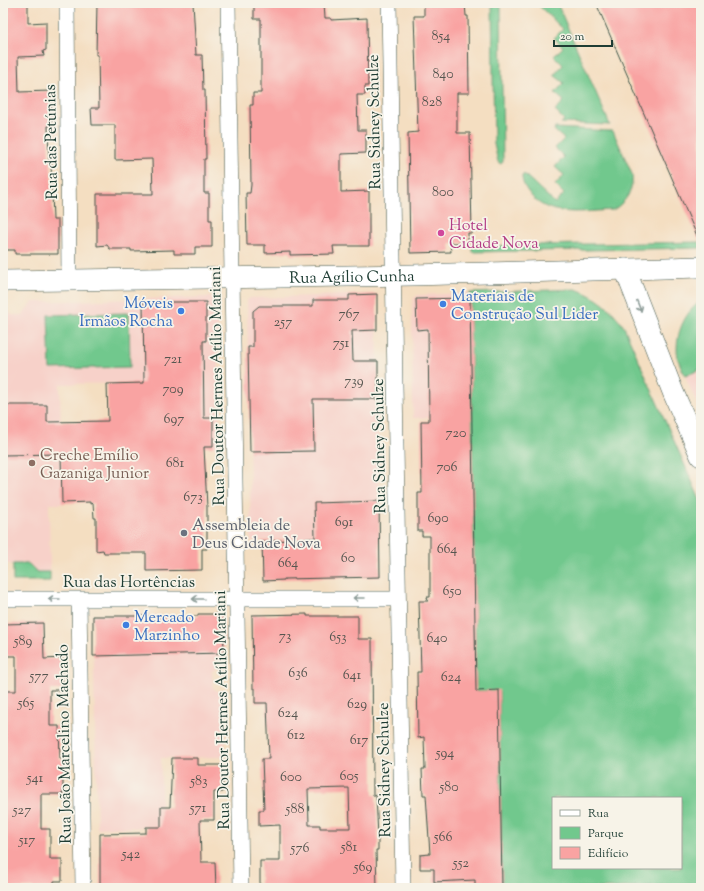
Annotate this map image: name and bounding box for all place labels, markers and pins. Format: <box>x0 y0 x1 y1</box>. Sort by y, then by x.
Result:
place label: Hotel Cidade Nova <box>449 215 539 256</box>
marker: Hotel Cidade Nova <box>436 228 446 238</box>
place label: Materiais de Construção Sul Lider <box>451 286 598 327</box>
place label: Móveis Irmãos Rocha <box>79 293 174 334</box>
marker: Materiais de Construção Sul Lider <box>438 299 448 309</box>
marker: Móveis Irmãos Rocha <box>176 306 186 316</box>
place label: Creche Emílio Gazaniga Junior <box>40 445 149 486</box>
marker: Creche Emílio Gazaniga Junior <box>27 458 37 468</box>
place label: Assembleia de Deus Cidade Nova <box>192 515 321 556</box>
marker: Assembleia de Deus Cidade Nova <box>179 528 189 538</box>
place label: Mercado Marzinho <box>134 607 200 648</box>
marker: Mercado Marzinho <box>121 620 131 630</box>

